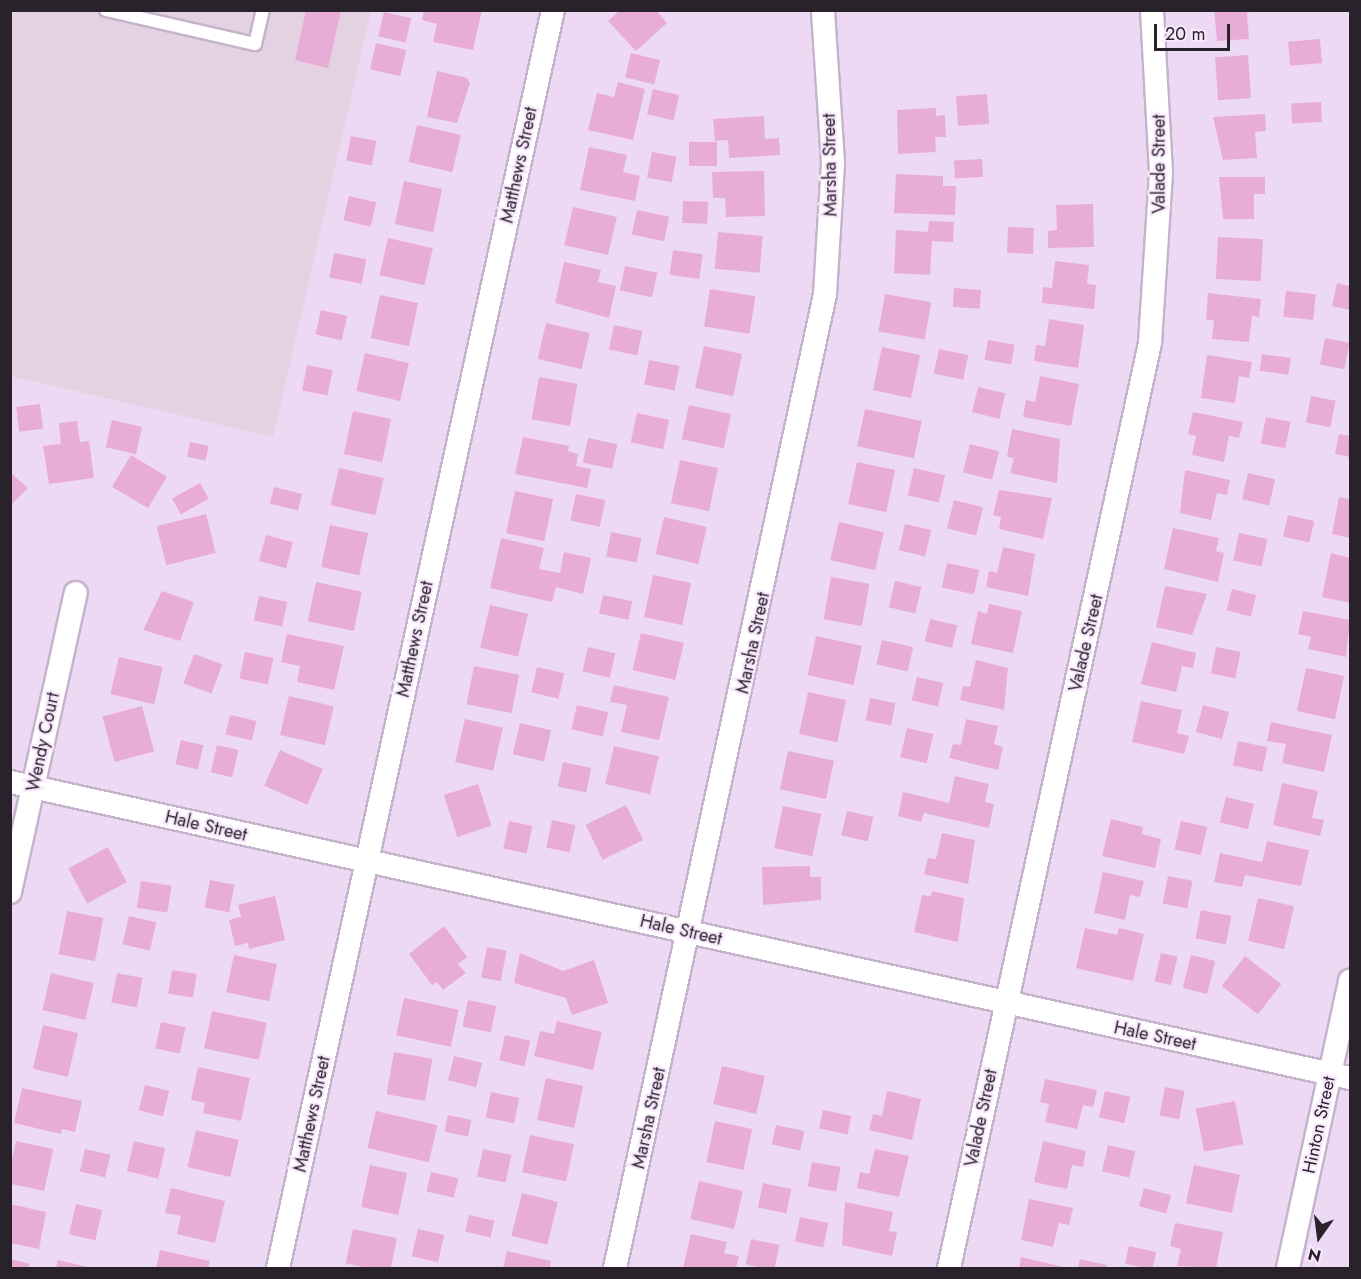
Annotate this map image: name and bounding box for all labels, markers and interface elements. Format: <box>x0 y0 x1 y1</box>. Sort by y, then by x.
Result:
scale bar <box>1157 12 1234 50</box>
text: 20 m <box>1165 21 1205 47</box>
street label: Matthews Street <box>496 105 542 225</box>
street label: Marsha Street <box>818 113 842 217</box>
street label: Valade Street <box>1148 114 1170 214</box>
street label: Matthews Street <box>392 579 438 699</box>
street label: Marsha Street <box>732 590 774 696</box>
street label: Valade Street <box>1064 592 1108 694</box>
street label: Wendy Court <box>22 690 64 794</box>
street label: Hale Street <box>163 806 249 846</box>
street label: Hale Street <box>638 910 724 950</box>
street label: Hale Street <box>1112 1017 1198 1055</box>
street label: Matthews Street <box>289 1054 335 1174</box>
street label: Marsha Street <box>628 1065 670 1171</box>
street label: Valade Street <box>960 1067 1002 1169</box>
street label: Hinton Street <box>1298 1074 1340 1176</box>
north arrow <box>1289 1207 1349 1267</box>
text: N <box>1306 1242 1323 1268</box>

